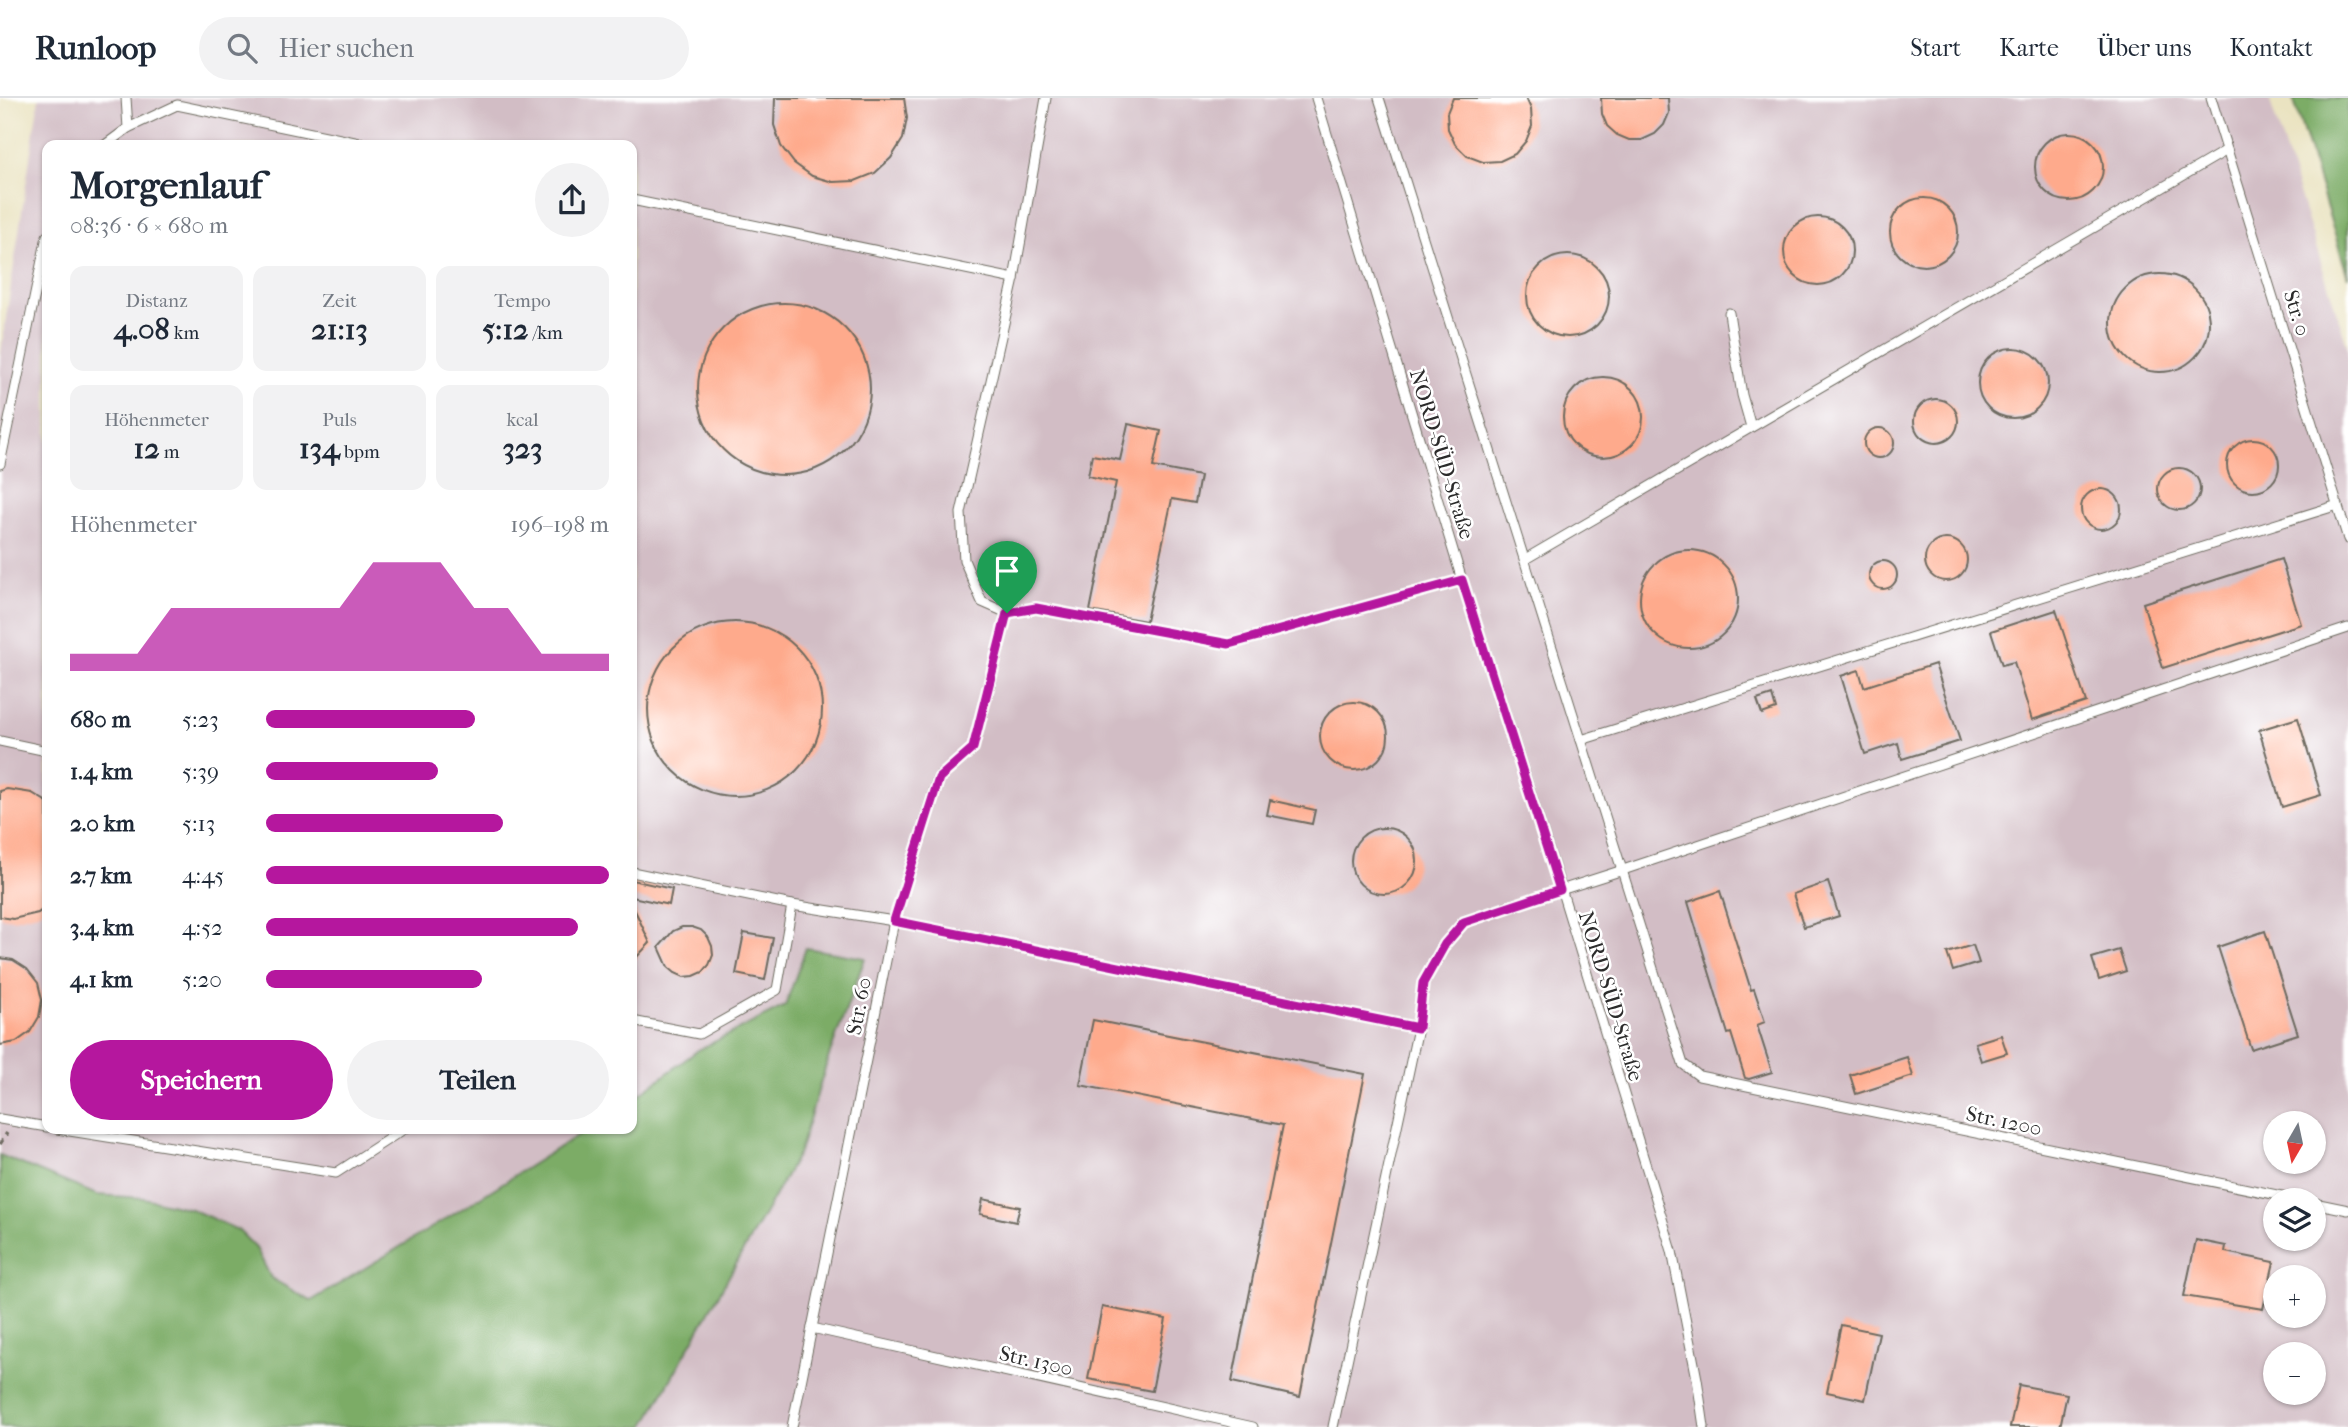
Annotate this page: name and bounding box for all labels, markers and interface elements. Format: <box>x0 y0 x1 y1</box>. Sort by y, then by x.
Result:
search box <box>199 17 689 80</box>
text: Runloop <box>35 29 157 68</box>
icon: search <box>223 29 261 67</box>
text: Hier suchen <box>279 33 414 64</box>
text: Start <box>1910 34 1961 62</box>
text: Karte <box>1999 34 2059 62</box>
text: Über uns <box>2097 34 2192 62</box>
text: Kontakt <box>2230 34 2313 62</box>
text: Morgenlauf <box>70 163 263 208</box>
button: share <box>535 163 609 237</box>
text: 08:36 · 6 × 680 m <box>70 212 228 239</box>
street label: Str. 0 <box>2279 287 2315 339</box>
text: Distanz <box>125 290 188 312</box>
text: Zeit <box>322 290 357 312</box>
text: Tempo <box>494 290 551 312</box>
text: 4.08 <box>114 312 170 347</box>
text: 21:13 <box>311 312 368 347</box>
text: 5:12 <box>482 312 529 347</box>
text: km <box>170 322 199 344</box>
text: /km <box>529 322 563 344</box>
street label: NORD-SÜD-Straße <box>1405 366 1479 542</box>
text: Höhenmeter <box>104 409 209 431</box>
text: Puls <box>322 409 357 431</box>
text: kcal <box>507 409 538 431</box>
text: 12 <box>133 431 160 466</box>
text: 134 <box>299 431 340 466</box>
text: 323 <box>502 431 543 466</box>
text: m <box>160 441 180 463</box>
text: bpm <box>340 441 380 463</box>
text: Höhenmeter <box>70 511 197 538</box>
text: 196–198 m <box>510 511 609 538</box>
pin <box>977 541 1037 613</box>
icon: arrive <box>988 552 1026 590</box>
text: 680 m <box>70 706 131 733</box>
text: 5:23 <box>182 706 219 733</box>
text: 1.4 km <box>70 758 133 785</box>
text: 5:39 <box>182 758 219 785</box>
text: 2.0 km <box>70 810 135 837</box>
text: 5:13 <box>182 810 215 837</box>
text: 2.7 km <box>70 862 132 889</box>
text: 4:45 <box>182 862 224 889</box>
street label: NORD-SÜD-Straße <box>1574 908 1648 1084</box>
text: 3.4 km <box>70 914 134 941</box>
text: 4:52 <box>182 914 223 941</box>
text: 4.1 km <box>70 966 133 993</box>
text: 5:20 <box>182 966 222 993</box>
street label: Str. 60 <box>842 975 876 1037</box>
button: Speichern <box>70 1040 333 1120</box>
button: Teilen <box>347 1040 609 1120</box>
street label: Str. 1200 <box>1964 1101 2044 1141</box>
north arrow <box>2263 1111 2326 1174</box>
map controls <box>2263 1111 2326 1405</box>
button: layers <box>2263 1188 2326 1251</box>
button: + <box>2263 1265 2326 1328</box>
street label: Str. 1300 <box>997 1341 1075 1381</box>
button: − <box>2263 1342 2326 1405</box>

